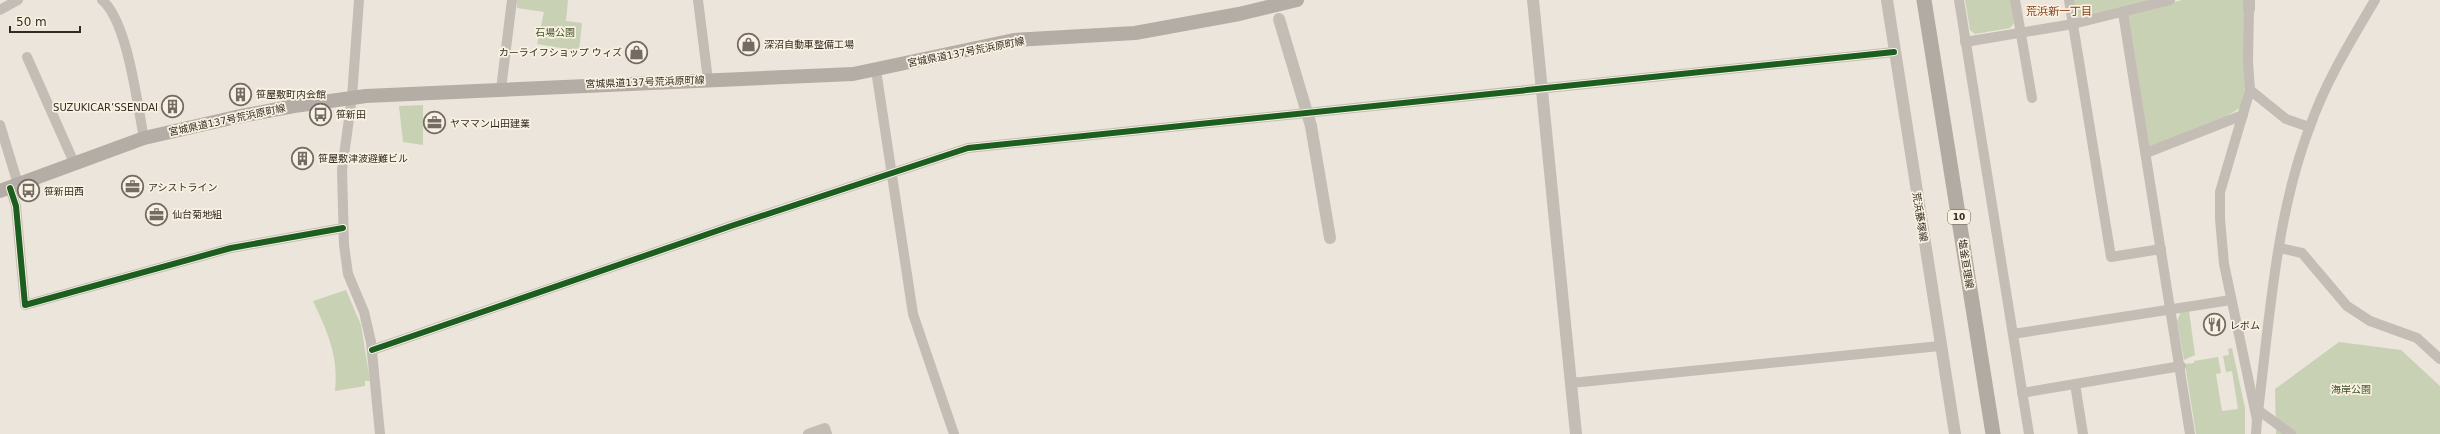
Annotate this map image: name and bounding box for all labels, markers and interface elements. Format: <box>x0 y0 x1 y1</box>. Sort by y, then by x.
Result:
district label: 荒浜新一丁目 <box>2026 5 2092 18</box>
scale bar <box>10 8 80 34</box>
text: 50 m <box>16 15 47 29</box>
park label: 石場公園 <box>535 27 575 38</box>
shop icon: 深沼自動車整備工場 <box>736 31 762 57</box>
street label: 宮城県道137号荒浜原町線 <box>906 35 1026 69</box>
shop icon: カーライフショップ ウィズ <box>624 39 650 65</box>
place label: 深沼自動車整備工場 <box>764 39 854 50</box>
place label: カーライフショップ ウィズ <box>499 47 622 58</box>
street label: 宮城県道137号荒浜原町線 <box>585 74 705 90</box>
building icon: 笹屋敷町内会館 <box>227 81 253 107</box>
place label: 笹屋敷町内会館 <box>256 89 326 100</box>
building icon: SUZUKICAR’SSENDAI <box>160 94 186 120</box>
bus stop icon: 笹新田 <box>308 101 334 127</box>
place label: SUZUKICAR’SSENDAI <box>53 102 158 113</box>
street label: 宮城県道137号荒浜原町線 <box>168 102 286 138</box>
place label: 笹新田 <box>336 109 366 120</box>
office icon: ヤママン山田建業 <box>422 110 448 136</box>
place label: ヤママン山田建業 <box>450 118 530 129</box>
building icon: 笹屋敷津波避難ビル <box>290 145 316 171</box>
place label: 笹屋敷津波避難ビル <box>318 153 408 164</box>
office icon: アシストライン <box>119 174 145 200</box>
bus stop icon: 笹新田西 <box>15 178 41 204</box>
place label: アシストライン <box>148 182 218 193</box>
place label: 笹新田西 <box>44 186 84 197</box>
street label: 荒浜藤塚線 <box>1911 191 1929 243</box>
office icon: 仙台菊地組 <box>143 201 169 227</box>
place label: 仙台菊地組 <box>172 209 222 220</box>
road number: 10 <box>1948 210 1970 224</box>
street label: 塩釜亘理線 <box>1957 238 1975 290</box>
restaurant icon: レポム <box>2201 312 2227 338</box>
place label: レポム <box>2230 320 2260 331</box>
park label: 海岸公園 <box>2331 384 2371 395</box>

